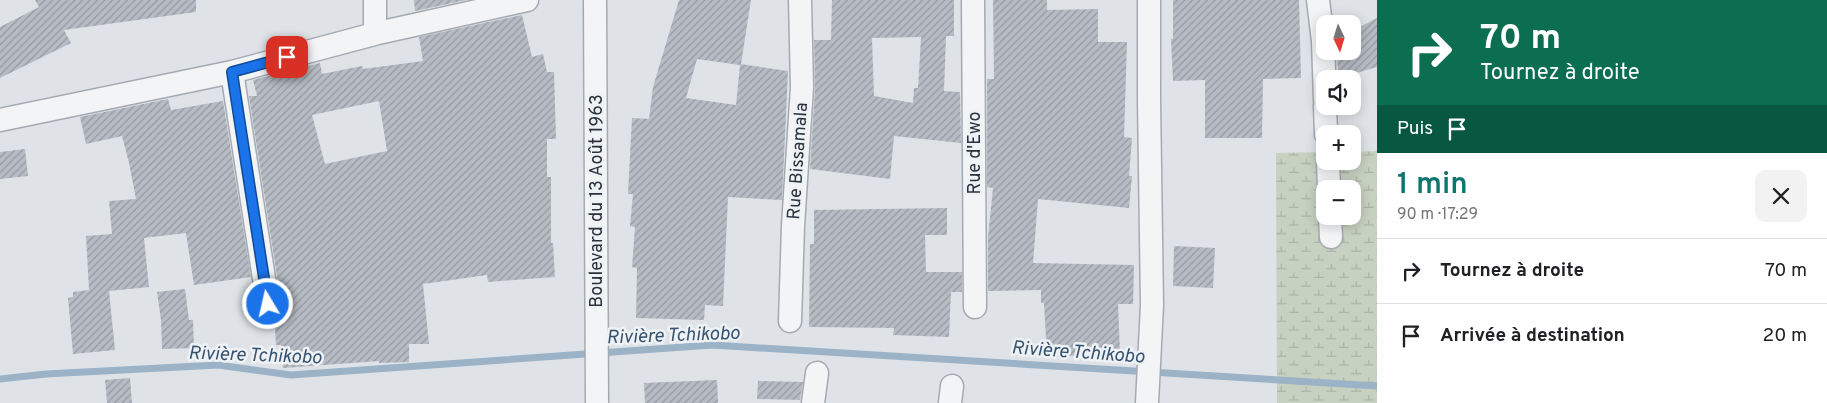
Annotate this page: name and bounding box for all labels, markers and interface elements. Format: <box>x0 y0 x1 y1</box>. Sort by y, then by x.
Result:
north arrow <box>1316 15 1361 60</box>
map controls <box>1316 15 1361 225</box>
text: 70 m <box>1480 17 1561 61</box>
icon: right <box>1397 20 1462 85</box>
pin <box>266 36 308 78</box>
icon: arrive <box>273 43 301 71</box>
text: Tournez à droite <box>1480 60 1640 87</box>
button: sound <box>1316 70 1361 115</box>
street label: Boulevard du 13 Août 1963 <box>586 94 609 308</box>
street label: Rue Bissamala <box>783 102 814 220</box>
street label: Rue d'Ewo <box>964 112 987 194</box>
icon: arrive <box>1443 115 1471 143</box>
text: Puis <box>1397 117 1433 141</box>
button: + <box>1316 125 1361 170</box>
text: 1 min <box>1397 167 1468 204</box>
button: close <box>1755 170 1807 222</box>
button: − <box>1316 180 1361 225</box>
text: 90 m · 17:29 <box>1397 205 1478 225</box>
icon: right <box>1397 257 1425 285</box>
text: Tournez à droite <box>1440 259 1584 283</box>
text: 70 m <box>1765 259 1807 283</box>
position arrow <box>241 277 293 329</box>
water label: Rivière Tchikobo <box>606 322 741 350</box>
icon: arrive <box>1397 322 1425 350</box>
text: Arrivée à destination <box>1440 324 1625 348</box>
text: 20 m <box>1763 324 1807 348</box>
water label: Rivière Tchikobo <box>1010 336 1146 370</box>
water label: Rivière Tchikobo <box>188 342 323 370</box>

